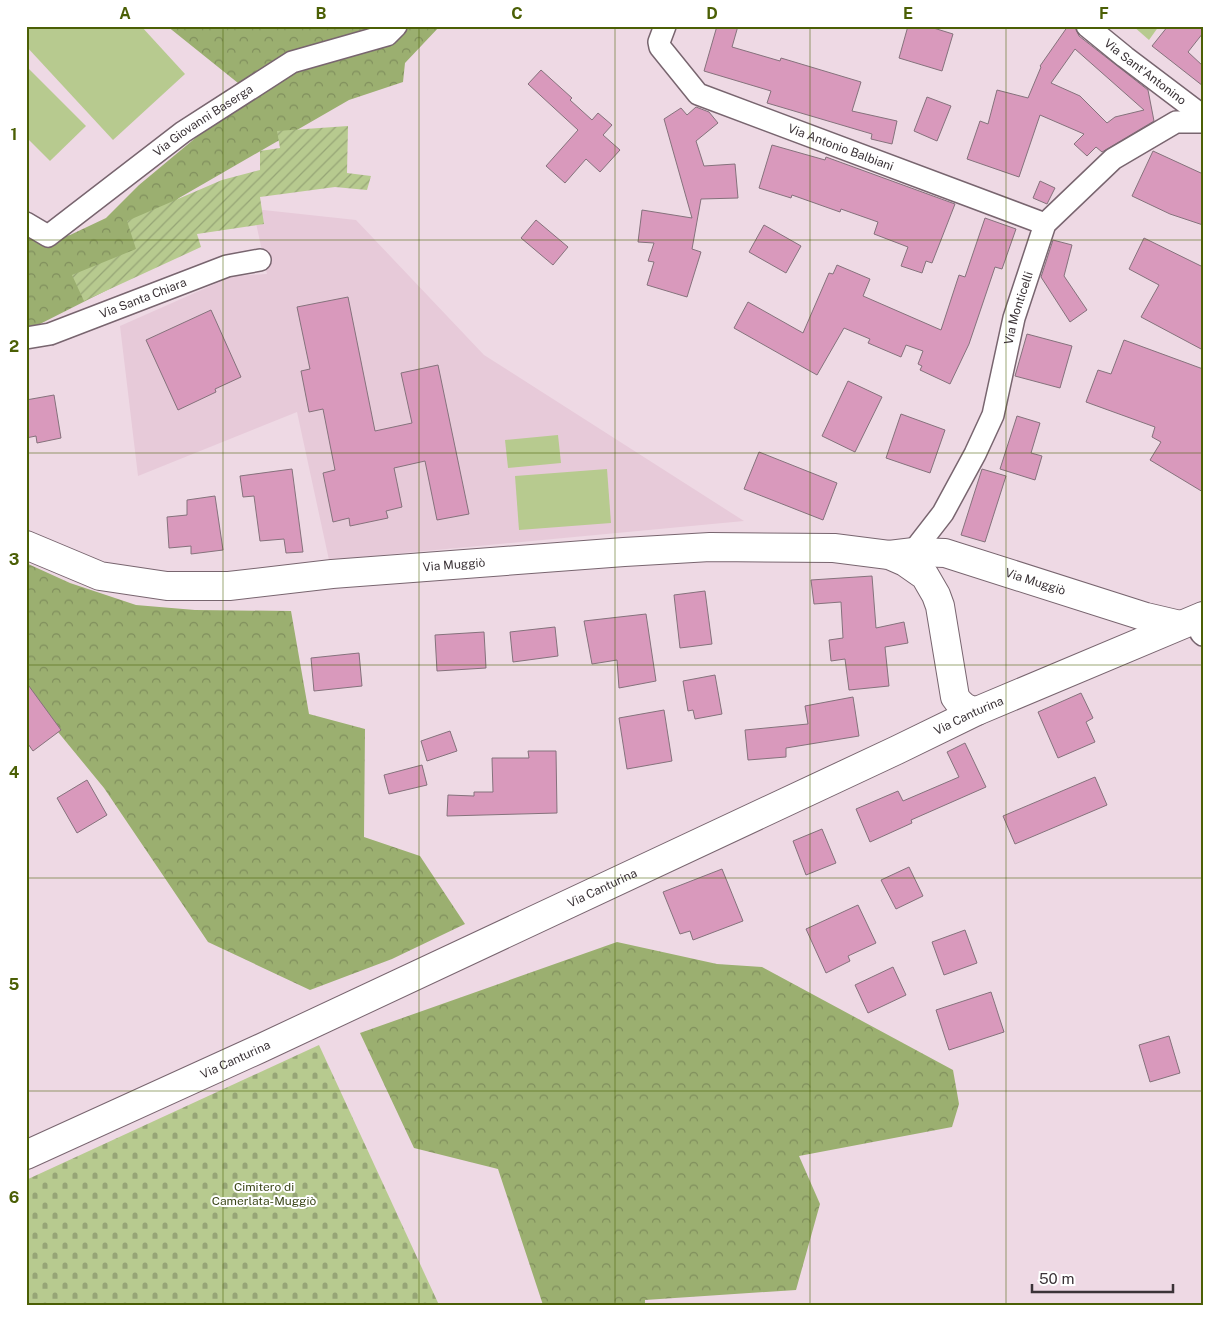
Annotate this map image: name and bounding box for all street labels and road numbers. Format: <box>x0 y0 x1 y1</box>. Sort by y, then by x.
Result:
street label: Via Sant'Antonino <box>1101 36 1189 108</box>
street label: Via Giovanni Baserga <box>150 82 256 159</box>
street label: Via Antonio Balbiani <box>786 121 895 174</box>
street label: Via Monticelli <box>1001 270 1036 346</box>
street label: Via Santa Chiara <box>98 275 189 321</box>
street label: Via Muggiò <box>422 555 486 574</box>
street label: Via Muggiò <box>1003 566 1068 598</box>
street label: Via Canturina <box>932 694 1006 738</box>
street label: Via Canturina <box>565 866 639 910</box>
street label: Via Canturina <box>198 1038 272 1082</box>

